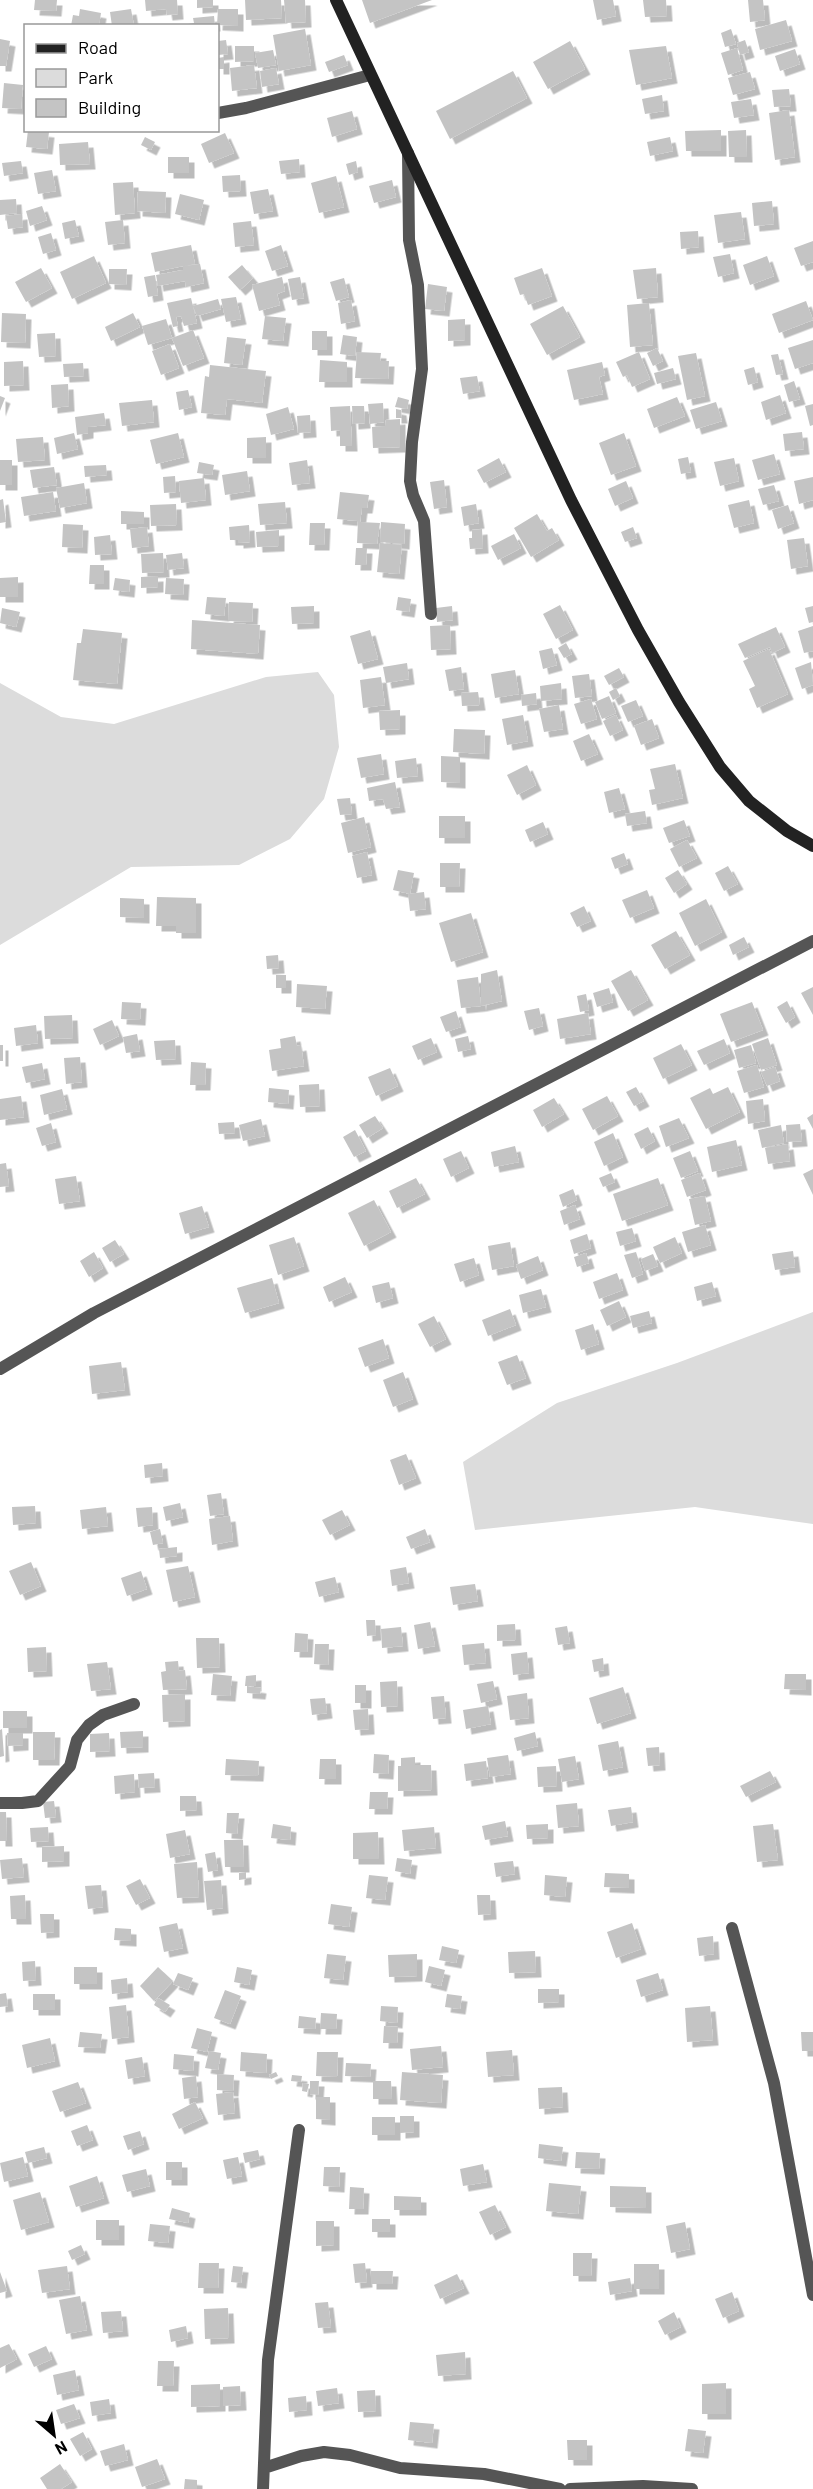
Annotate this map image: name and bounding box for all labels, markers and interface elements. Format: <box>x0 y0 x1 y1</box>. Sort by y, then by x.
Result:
legend <box>24 24 219 132</box>
text: Road <box>78 36 118 58</box>
text: Park <box>78 66 113 88</box>
text: Building <box>78 96 141 118</box>
north arrow <box>24 2405 84 2465</box>
text: N <box>52 2438 71 2459</box>

